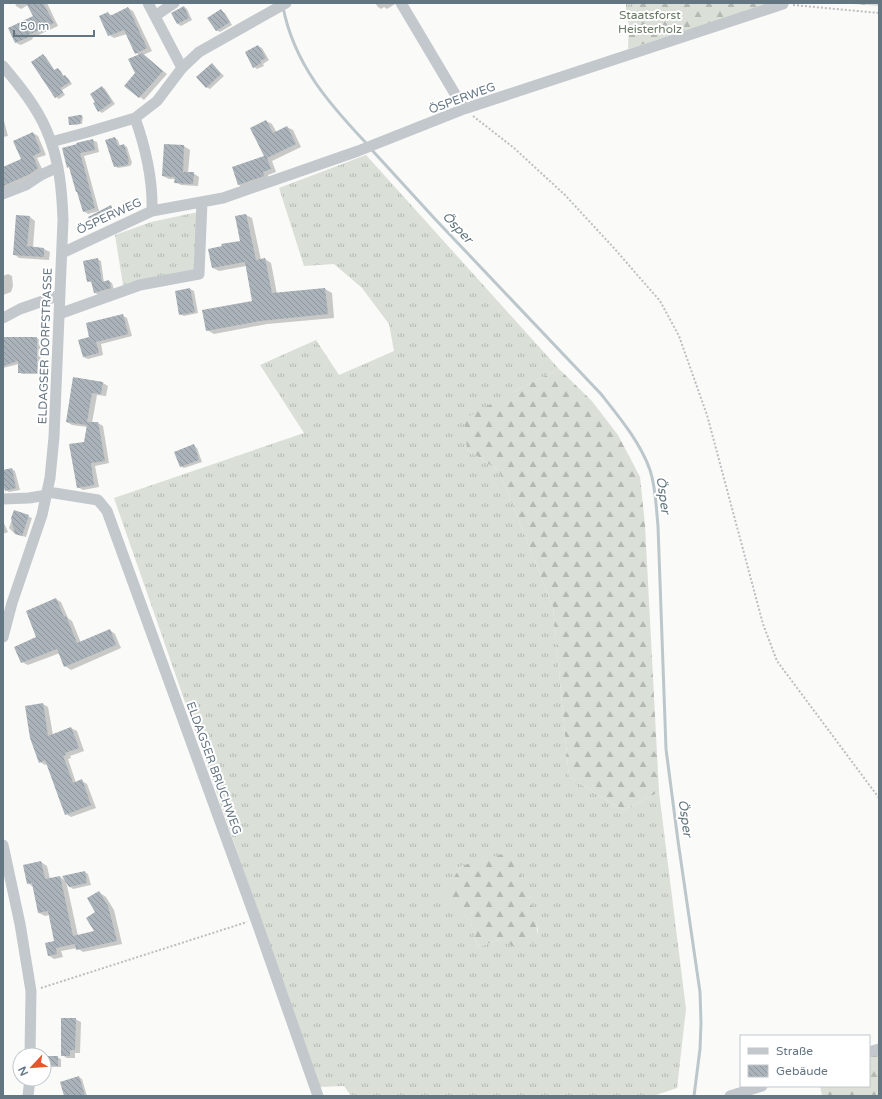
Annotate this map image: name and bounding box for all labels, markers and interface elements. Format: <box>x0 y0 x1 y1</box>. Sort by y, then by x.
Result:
park label: Staatsforst Heisterholz <box>618 8 682 36</box>
scale bar <box>14 12 94 38</box>
text: 50 m <box>20 19 49 33</box>
street label: ÖSPERWEG <box>427 79 497 117</box>
street label: ÖSPERWEG <box>74 195 144 237</box>
water label: Ösper <box>439 209 477 248</box>
street label: ELDAGSER DORFSTRASSE <box>35 267 55 425</box>
water label: Ösper <box>652 476 674 517</box>
street label: ELDAGSER BRUCHWEG <box>183 700 245 836</box>
water label: Ösper <box>674 799 696 840</box>
legend <box>740 1035 870 1087</box>
text: Straße <box>776 1044 813 1058</box>
north arrow <box>12 1047 52 1087</box>
text: N <box>16 1064 31 1078</box>
text: Gebäude <box>776 1064 828 1078</box>

